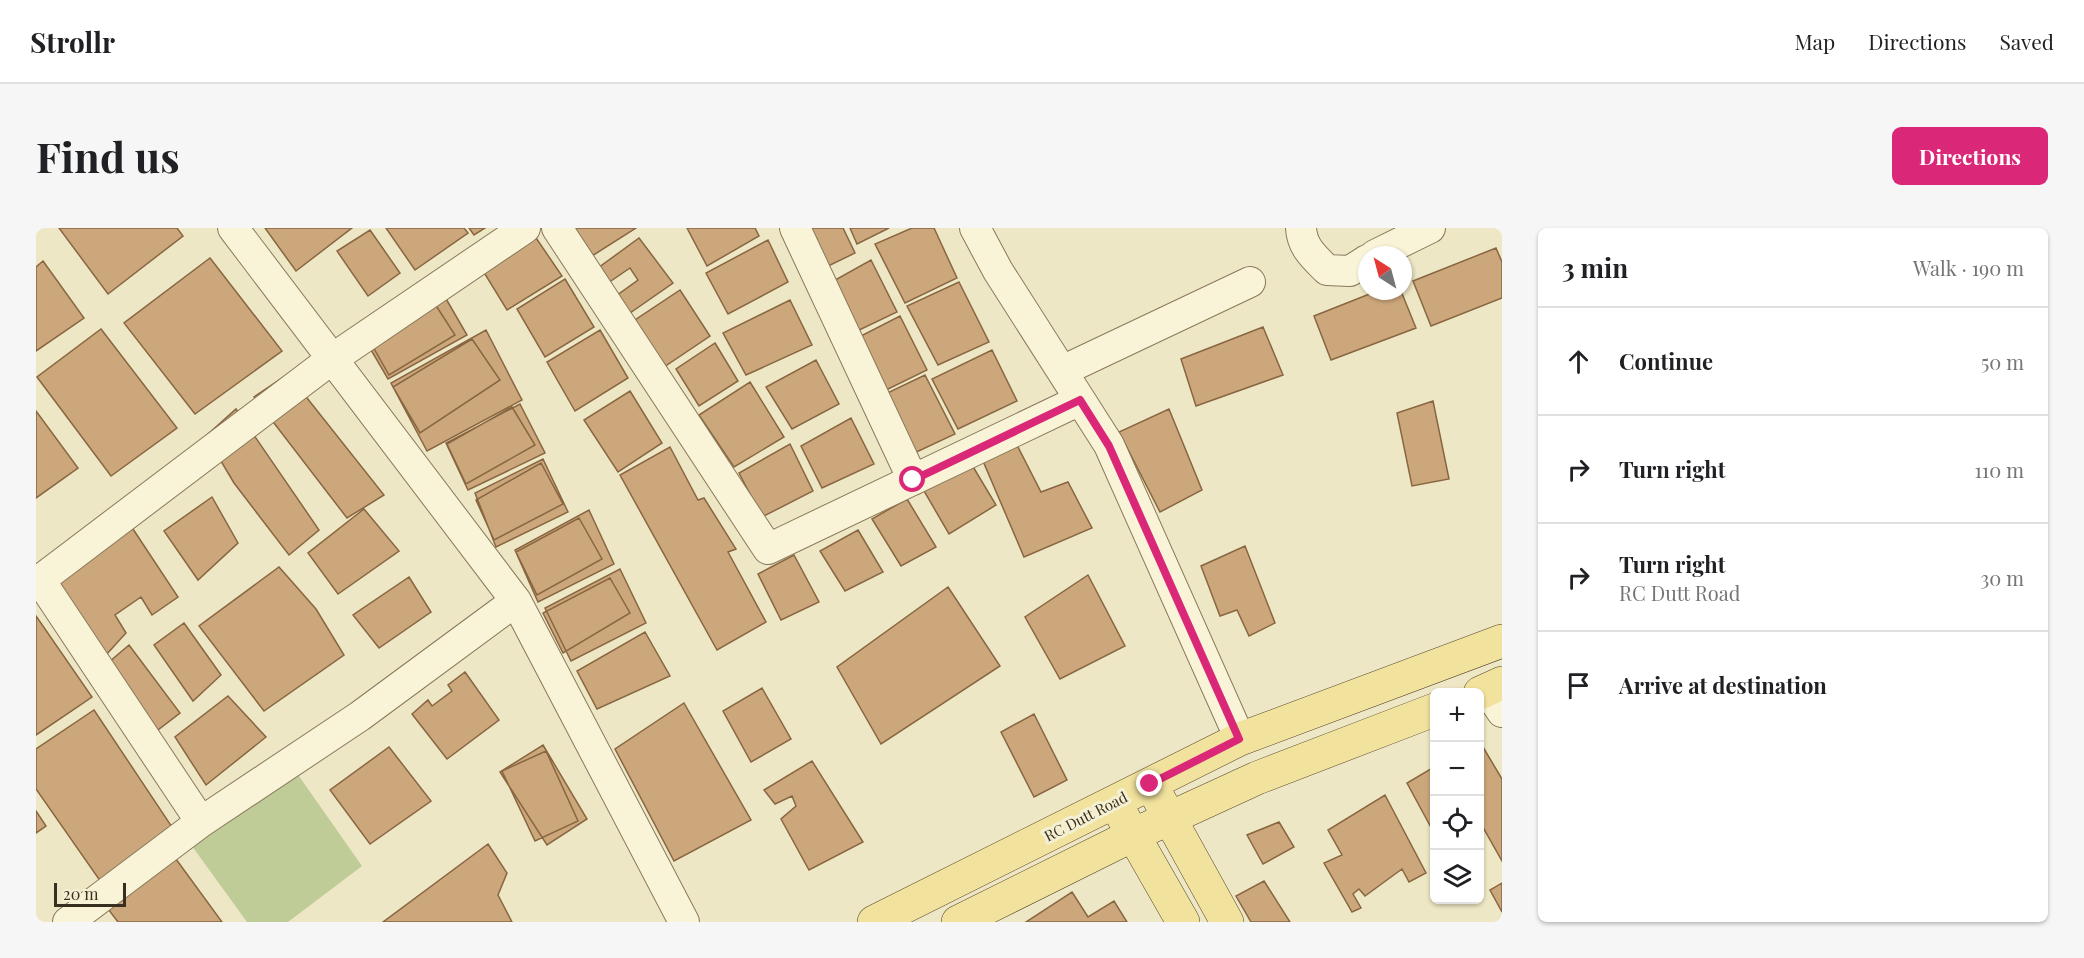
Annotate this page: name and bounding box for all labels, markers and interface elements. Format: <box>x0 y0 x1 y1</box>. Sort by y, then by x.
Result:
text: Strollr <box>30 23 115 60</box>
text: Map <box>1794 27 1835 55</box>
text: Directions <box>1868 27 1966 55</box>
text: Saved <box>1999 27 2054 55</box>
button: Directions <box>1892 127 2048 185</box>
text: Find us <box>36 128 180 184</box>
north arrow <box>1358 246 1412 300</box>
text: 3 min <box>1562 250 1628 285</box>
text: Walk · 190 m <box>1913 254 2024 281</box>
icon: ahead <box>1562 345 1595 378</box>
text: Continue <box>1619 346 1713 376</box>
text: 50 m <box>1981 348 2024 375</box>
icon: right <box>1562 453 1595 486</box>
text: Turn right <box>1619 454 1725 484</box>
text: 110 m <box>1974 456 2024 483</box>
route start <box>899 466 925 492</box>
text: Turn right <box>1619 549 1725 579</box>
icon: right <box>1562 561 1595 594</box>
text: 30 m <box>1980 564 2024 591</box>
text: RC Dutt Road <box>1619 579 1740 606</box>
icon: arrive <box>1562 669 1595 702</box>
text: Arrive at destination <box>1619 670 1827 700</box>
map controls <box>1430 688 1484 904</box>
button: + <box>1430 688 1484 742</box>
button: − <box>1430 742 1484 796</box>
route end <box>1136 770 1162 796</box>
street label: RC Dutt Road <box>1040 786 1131 846</box>
button: locate <box>1430 796 1484 850</box>
button: layers <box>1430 850 1484 904</box>
scale bar <box>54 880 126 908</box>
text: 20 m <box>63 883 98 904</box>

